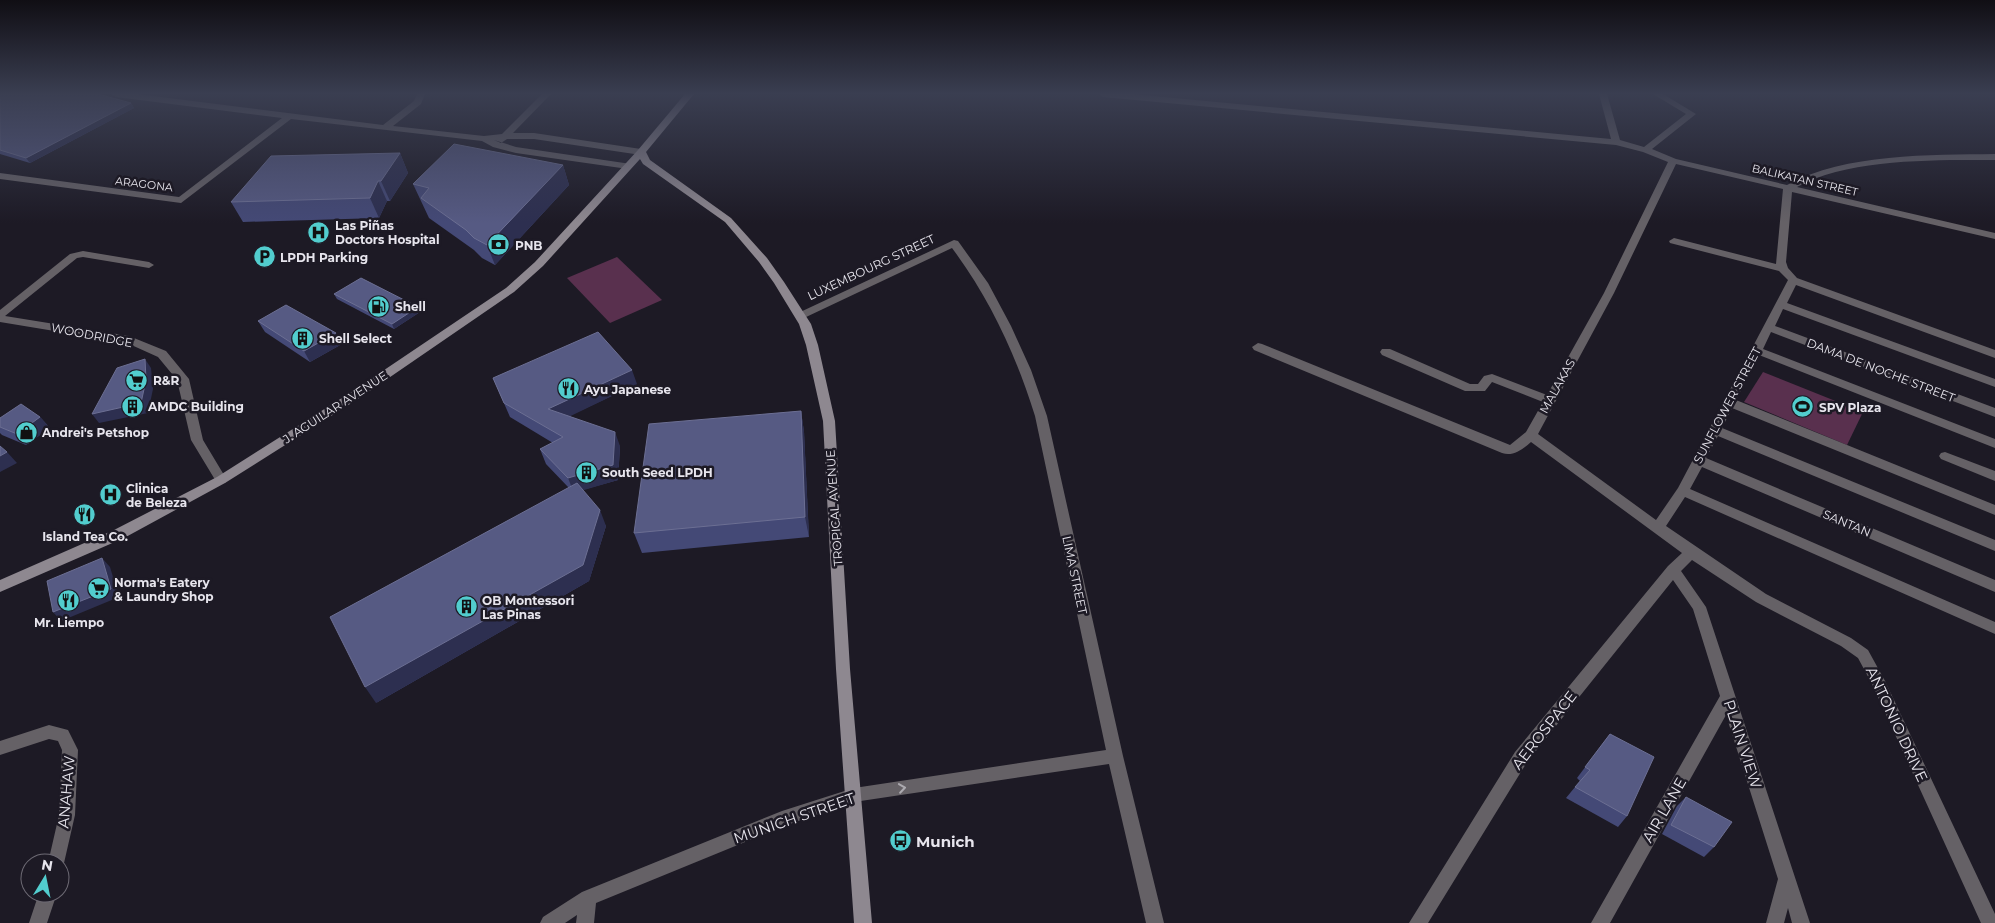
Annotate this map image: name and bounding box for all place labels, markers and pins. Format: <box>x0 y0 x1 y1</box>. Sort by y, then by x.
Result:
place label: Las Piñas Doctors Hospital <box>335 218 440 247</box>
hospital icon: Las Piñas Doctors Hospital <box>307 220 331 244</box>
bank icon: PNB <box>487 233 511 257</box>
place label: PNB <box>515 238 543 253</box>
parking icon: LPDH Parking <box>252 245 276 269</box>
place label: LPDH Parking <box>280 250 368 265</box>
fuel station icon: Shell <box>367 294 391 318</box>
place label: Shell <box>395 299 426 314</box>
building icon: Shell Select <box>291 326 315 350</box>
place label: Shell Select <box>319 331 393 346</box>
supermarket icon: R&R <box>125 368 149 392</box>
place label: R&R <box>153 373 180 388</box>
restaurant icon: Ayu Japanese <box>556 377 580 401</box>
place label: Ayu Japanese <box>583 382 671 397</box>
building icon: AMDC Building <box>120 394 144 418</box>
sports icon: SPV Plaza <box>1791 395 1815 419</box>
place label: AMDC Building <box>147 399 244 414</box>
place label: SPV Plaza <box>1819 400 1881 415</box>
shop icon: Andrei's Petshop <box>14 420 38 444</box>
place label: Andrei's Petshop <box>41 425 149 440</box>
building icon: South Seed LPDH <box>574 460 598 484</box>
place label: South Seed LPDH <box>602 465 713 480</box>
place label: Clinica de Beleza <box>126 481 187 510</box>
hospital icon: Clinica de Beleza <box>98 483 122 507</box>
restaurant icon: Island Tea Co. <box>73 503 97 527</box>
place label: Island Tea Co. <box>42 529 128 544</box>
place label: Norma's Eatery & Laundry Shop <box>114 575 214 604</box>
supermarket icon: Norma's Eatery & Laundry Shop <box>86 577 110 601</box>
restaurant icon: Mr. Liempo <box>57 589 81 613</box>
place label: OB Montessori Las Pinas <box>482 593 574 622</box>
building icon: OB Montessori Las Pinas <box>454 595 478 619</box>
place label: Mr. Liempo <box>34 615 104 630</box>
bus stop icon: Munich <box>888 829 912 853</box>
place label: Munich <box>916 832 975 851</box>

